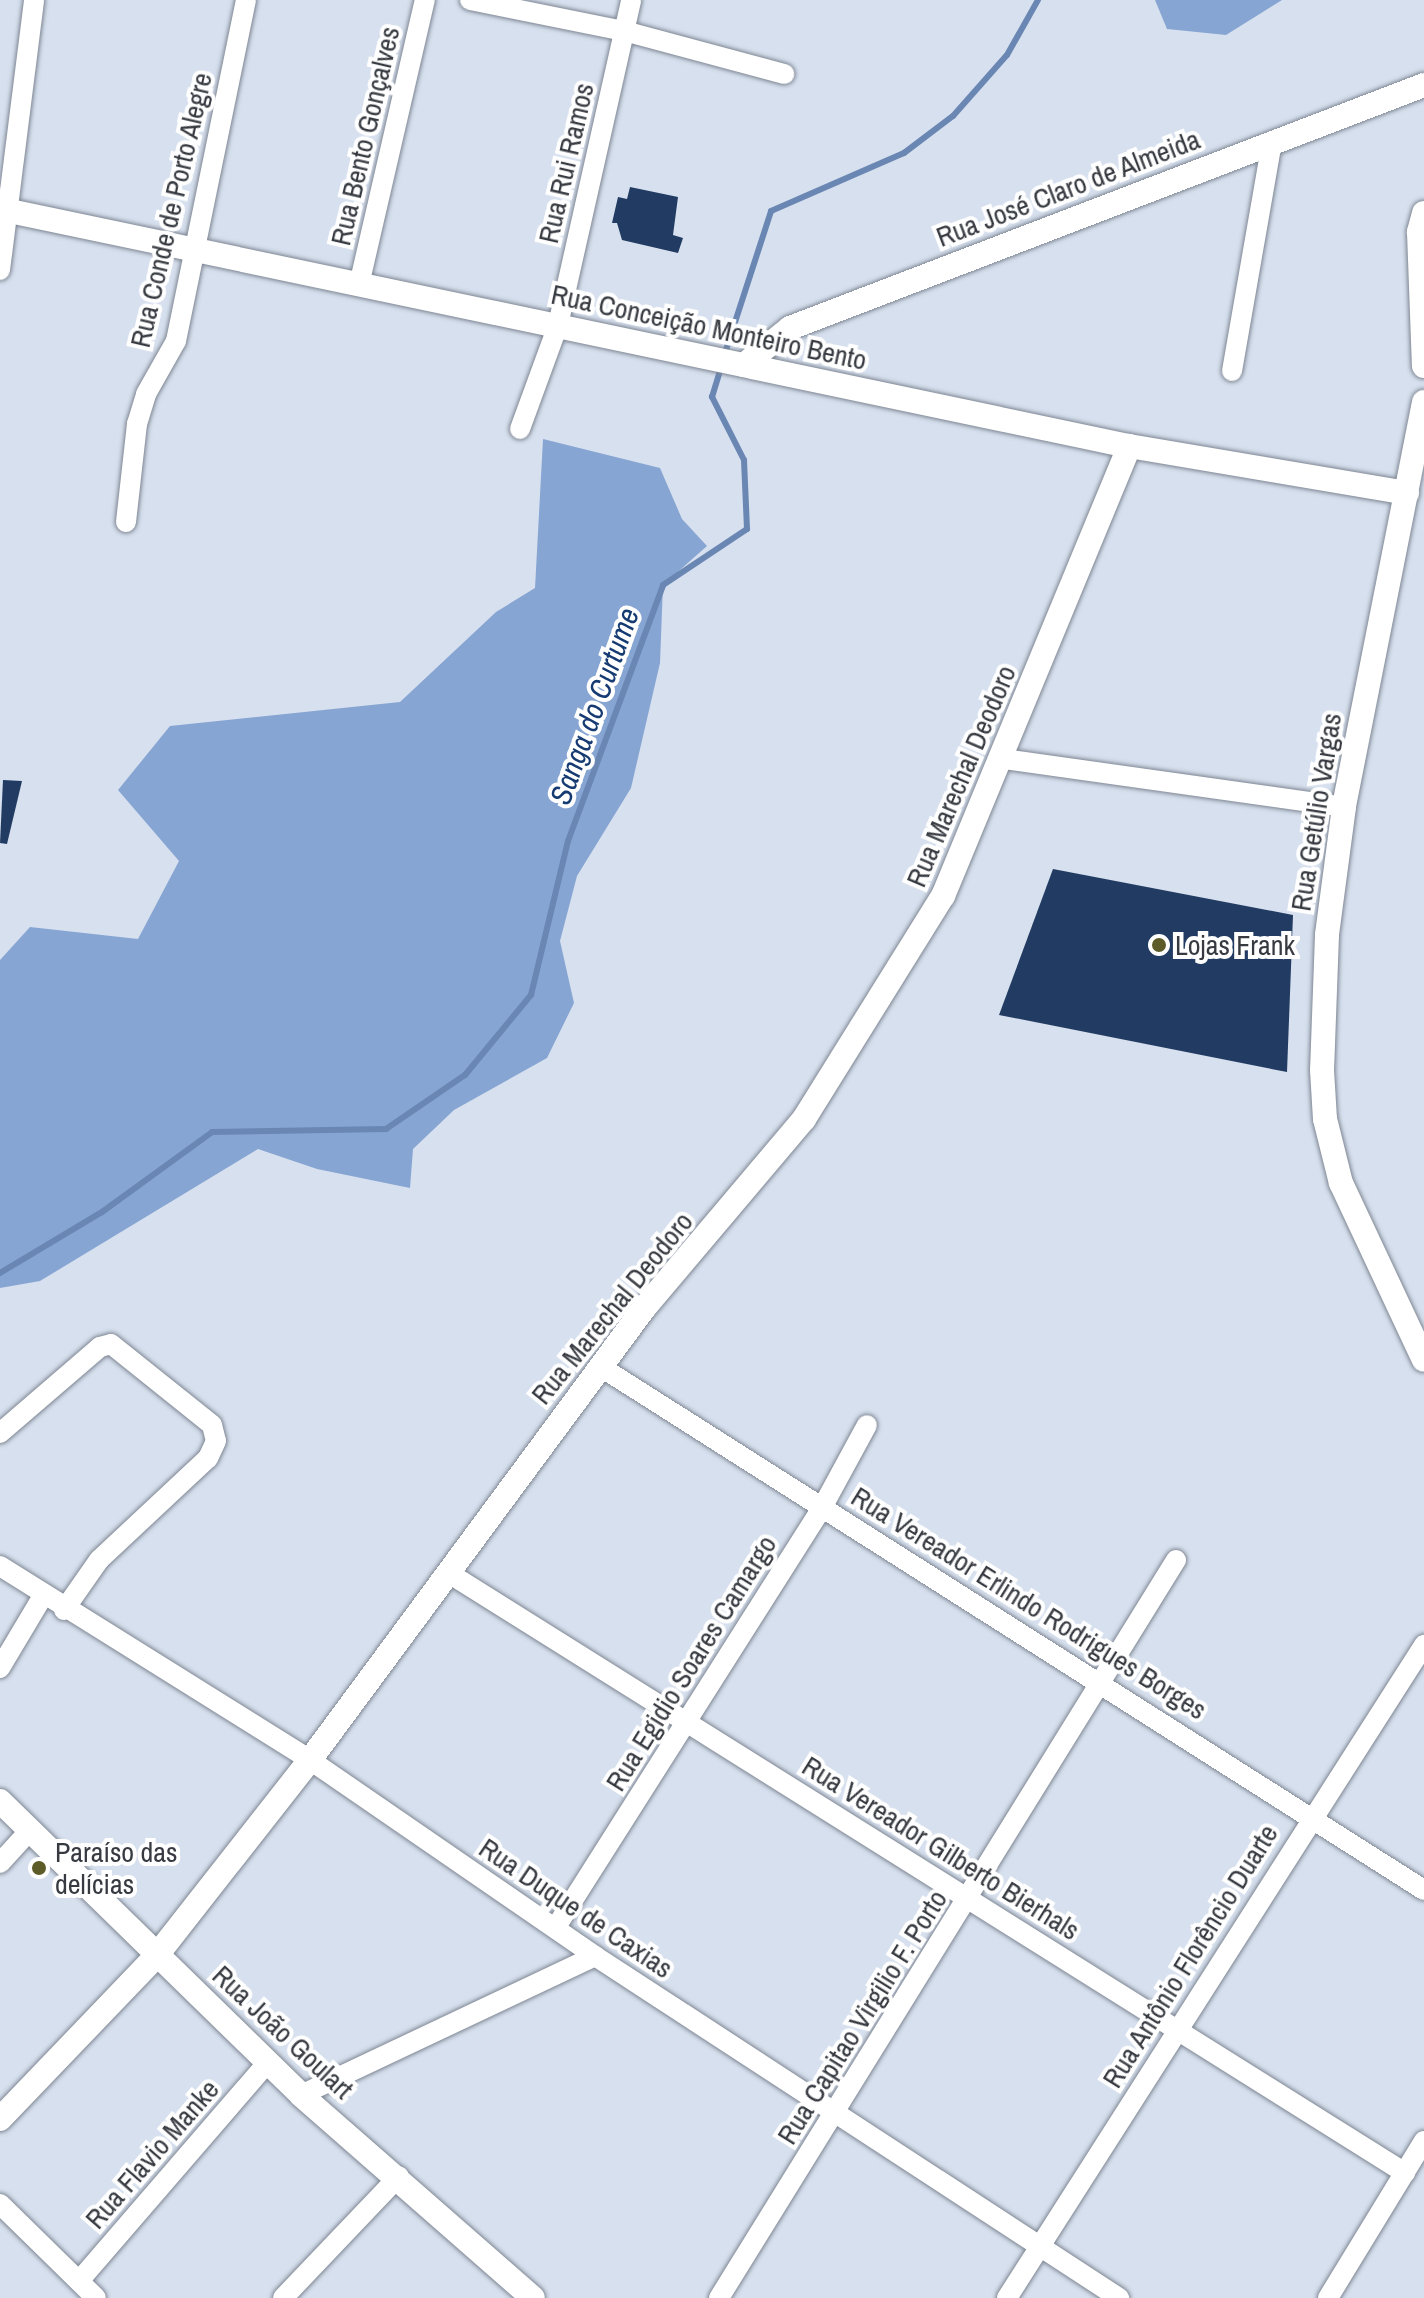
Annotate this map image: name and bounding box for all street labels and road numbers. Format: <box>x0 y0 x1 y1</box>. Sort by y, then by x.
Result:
street label: Rua Bento Gonçalves <box>324 23 406 249</box>
street label: Rua Conde de Porto Alegre <box>123 69 219 351</box>
street label: Rua Rui Ramos <box>531 80 601 246</box>
street label: Rua José Claro de Almeida <box>931 122 1205 254</box>
street label: Rua Conceição Monteiro Bento <box>548 277 870 377</box>
street label: Rua Marechal Deodoro <box>899 660 1023 892</box>
street label: Rua Getúlio Vargas <box>1284 711 1348 913</box>
street label: Rua Marechal Deodoro <box>524 1205 700 1411</box>
street label: Rua Vereador Erlindo Rodrigues Borges <box>845 1480 1213 1726</box>
street label: Rua Egidio Soares Camargo <box>599 1529 783 1797</box>
street label: Rua Vereador Gilberto Bierhals <box>796 1749 1086 1947</box>
street label: Rua Antônio Florêncio Duarte <box>1095 1818 1285 2094</box>
street label: Rua Duque de Caxias <box>473 1831 679 1985</box>
street label: Rua Capitao Virgilio F. Porto <box>770 1884 954 2150</box>
street label: Rua João Goulart <box>206 1958 360 2106</box>
street label: Rua Flavio Manke <box>78 2073 226 2235</box>

